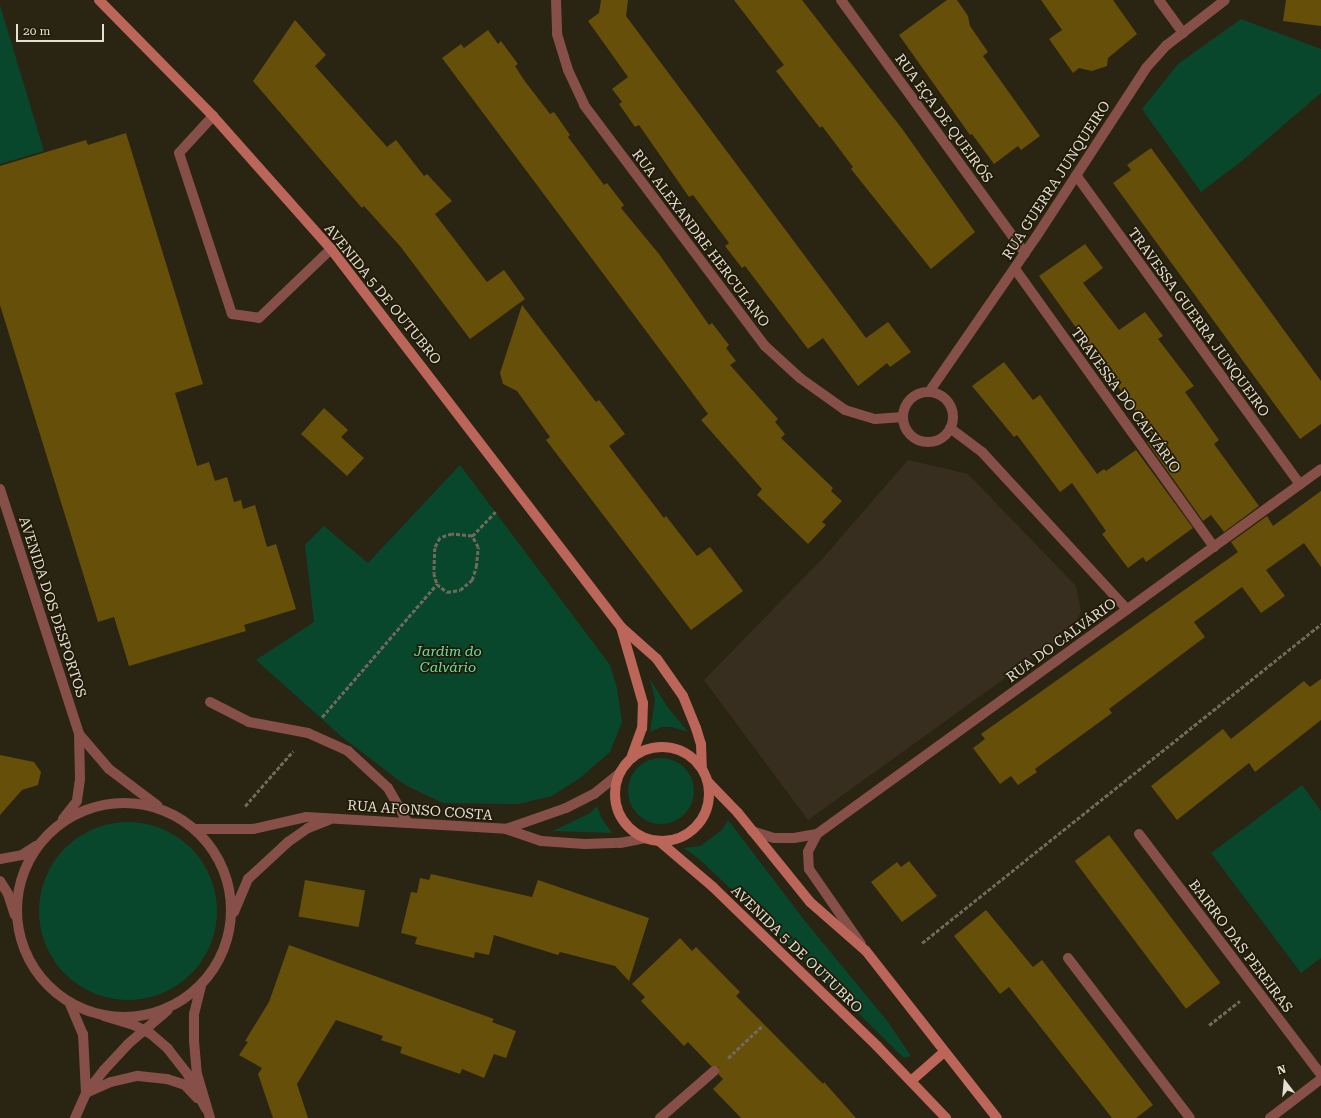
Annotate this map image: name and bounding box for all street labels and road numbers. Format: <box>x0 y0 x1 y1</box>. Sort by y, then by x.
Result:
street label: RUA EÇA DE QUEIRÓS <box>892 50 996 186</box>
street label: RUA GUERRA JUNQUEIRO <box>998 98 1114 262</box>
street label: RUA ALEXANDRE HERCULANO <box>629 146 773 330</box>
street label: AVENIDA 5 DE OUTUBRO <box>321 220 445 368</box>
street label: TRAVESSA GUERRA JUNQUEIRO <box>1125 224 1273 420</box>
street label: TRAVESSA DO CALVÁRIO <box>1068 324 1184 476</box>
street label: AVENIDA DOS DESPORTOS <box>16 514 90 700</box>
street label: RUA DO CALVÁRIO <box>1003 595 1119 685</box>
street label: RUA AFONSO COSTA <box>347 797 493 823</box>
street label: BAIRRO DAS PEREIRAS <box>1186 876 1296 1016</box>
street label: AVENIDA 5 DE OUTUBRO <box>728 882 866 1016</box>

